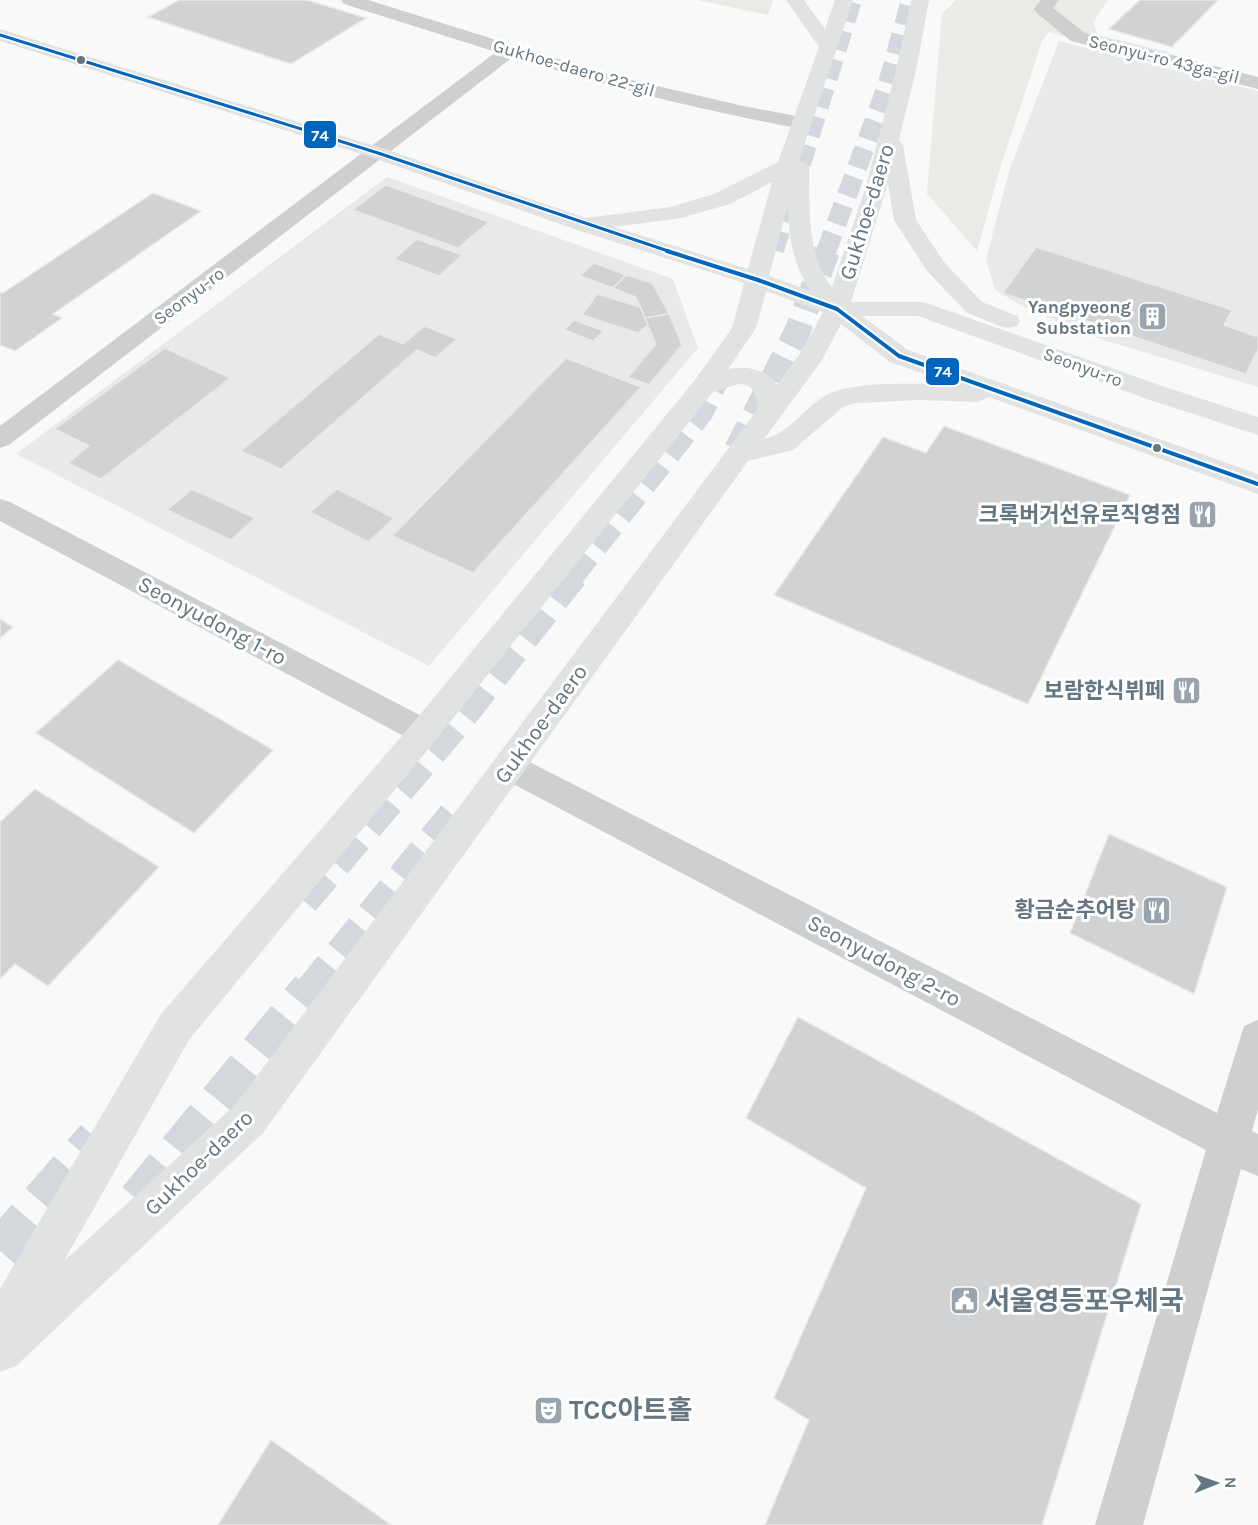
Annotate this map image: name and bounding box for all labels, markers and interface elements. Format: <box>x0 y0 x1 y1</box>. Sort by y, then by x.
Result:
street label: Seonyu-ro 43ga-gil <box>1086 30 1242 88</box>
street label: Gukhoe-daero 22-gil <box>491 34 657 102</box>
unlabelled marker <box>75 54 87 66</box>
line badge: 74 <box>303 120 337 149</box>
text: 74 <box>311 126 329 145</box>
street label: Gukhoe-daero <box>834 141 900 283</box>
street label: Seonyu-ro <box>149 262 229 330</box>
place label: Yangpyeong Substation <box>1028 296 1132 339</box>
building icon: Yangpyeong Substation <box>1136 301 1168 333</box>
street label: Seonyu-ro <box>1040 343 1126 391</box>
line badge: 74 <box>925 357 960 386</box>
text: 74 <box>934 362 952 381</box>
unlabelled marker <box>1151 442 1163 454</box>
restaurant icon: 크록버거선유로직영점 <box>1186 499 1218 531</box>
place label: 크록버거선유로직영점 <box>979 502 1181 528</box>
street label: Seonyudong 1-ro <box>133 571 291 671</box>
street label: Gukhoe-daero <box>489 660 593 788</box>
restaurant icon: 보람한식뷔페 <box>1170 675 1202 707</box>
place label: 보람한식뷔페 <box>1044 678 1165 704</box>
restaurant icon: 황금순추어탕 <box>1141 894 1173 926</box>
place label: 황금순추어탕 <box>1015 897 1136 923</box>
street label: Seonyudong 2-ro <box>803 910 965 1012</box>
street label: Gukhoe-daero <box>139 1105 259 1221</box>
public building icon: 서울영등포우체국 <box>948 1285 980 1317</box>
place label: 서울영등포우체국 <box>985 1285 1184 1317</box>
theatre icon: TCC아트홀 <box>532 1394 564 1426</box>
place label: TCC아트홀 <box>569 1394 692 1426</box>
north arrow <box>1186 1453 1246 1513</box>
text: N <box>1221 1477 1240 1489</box>

